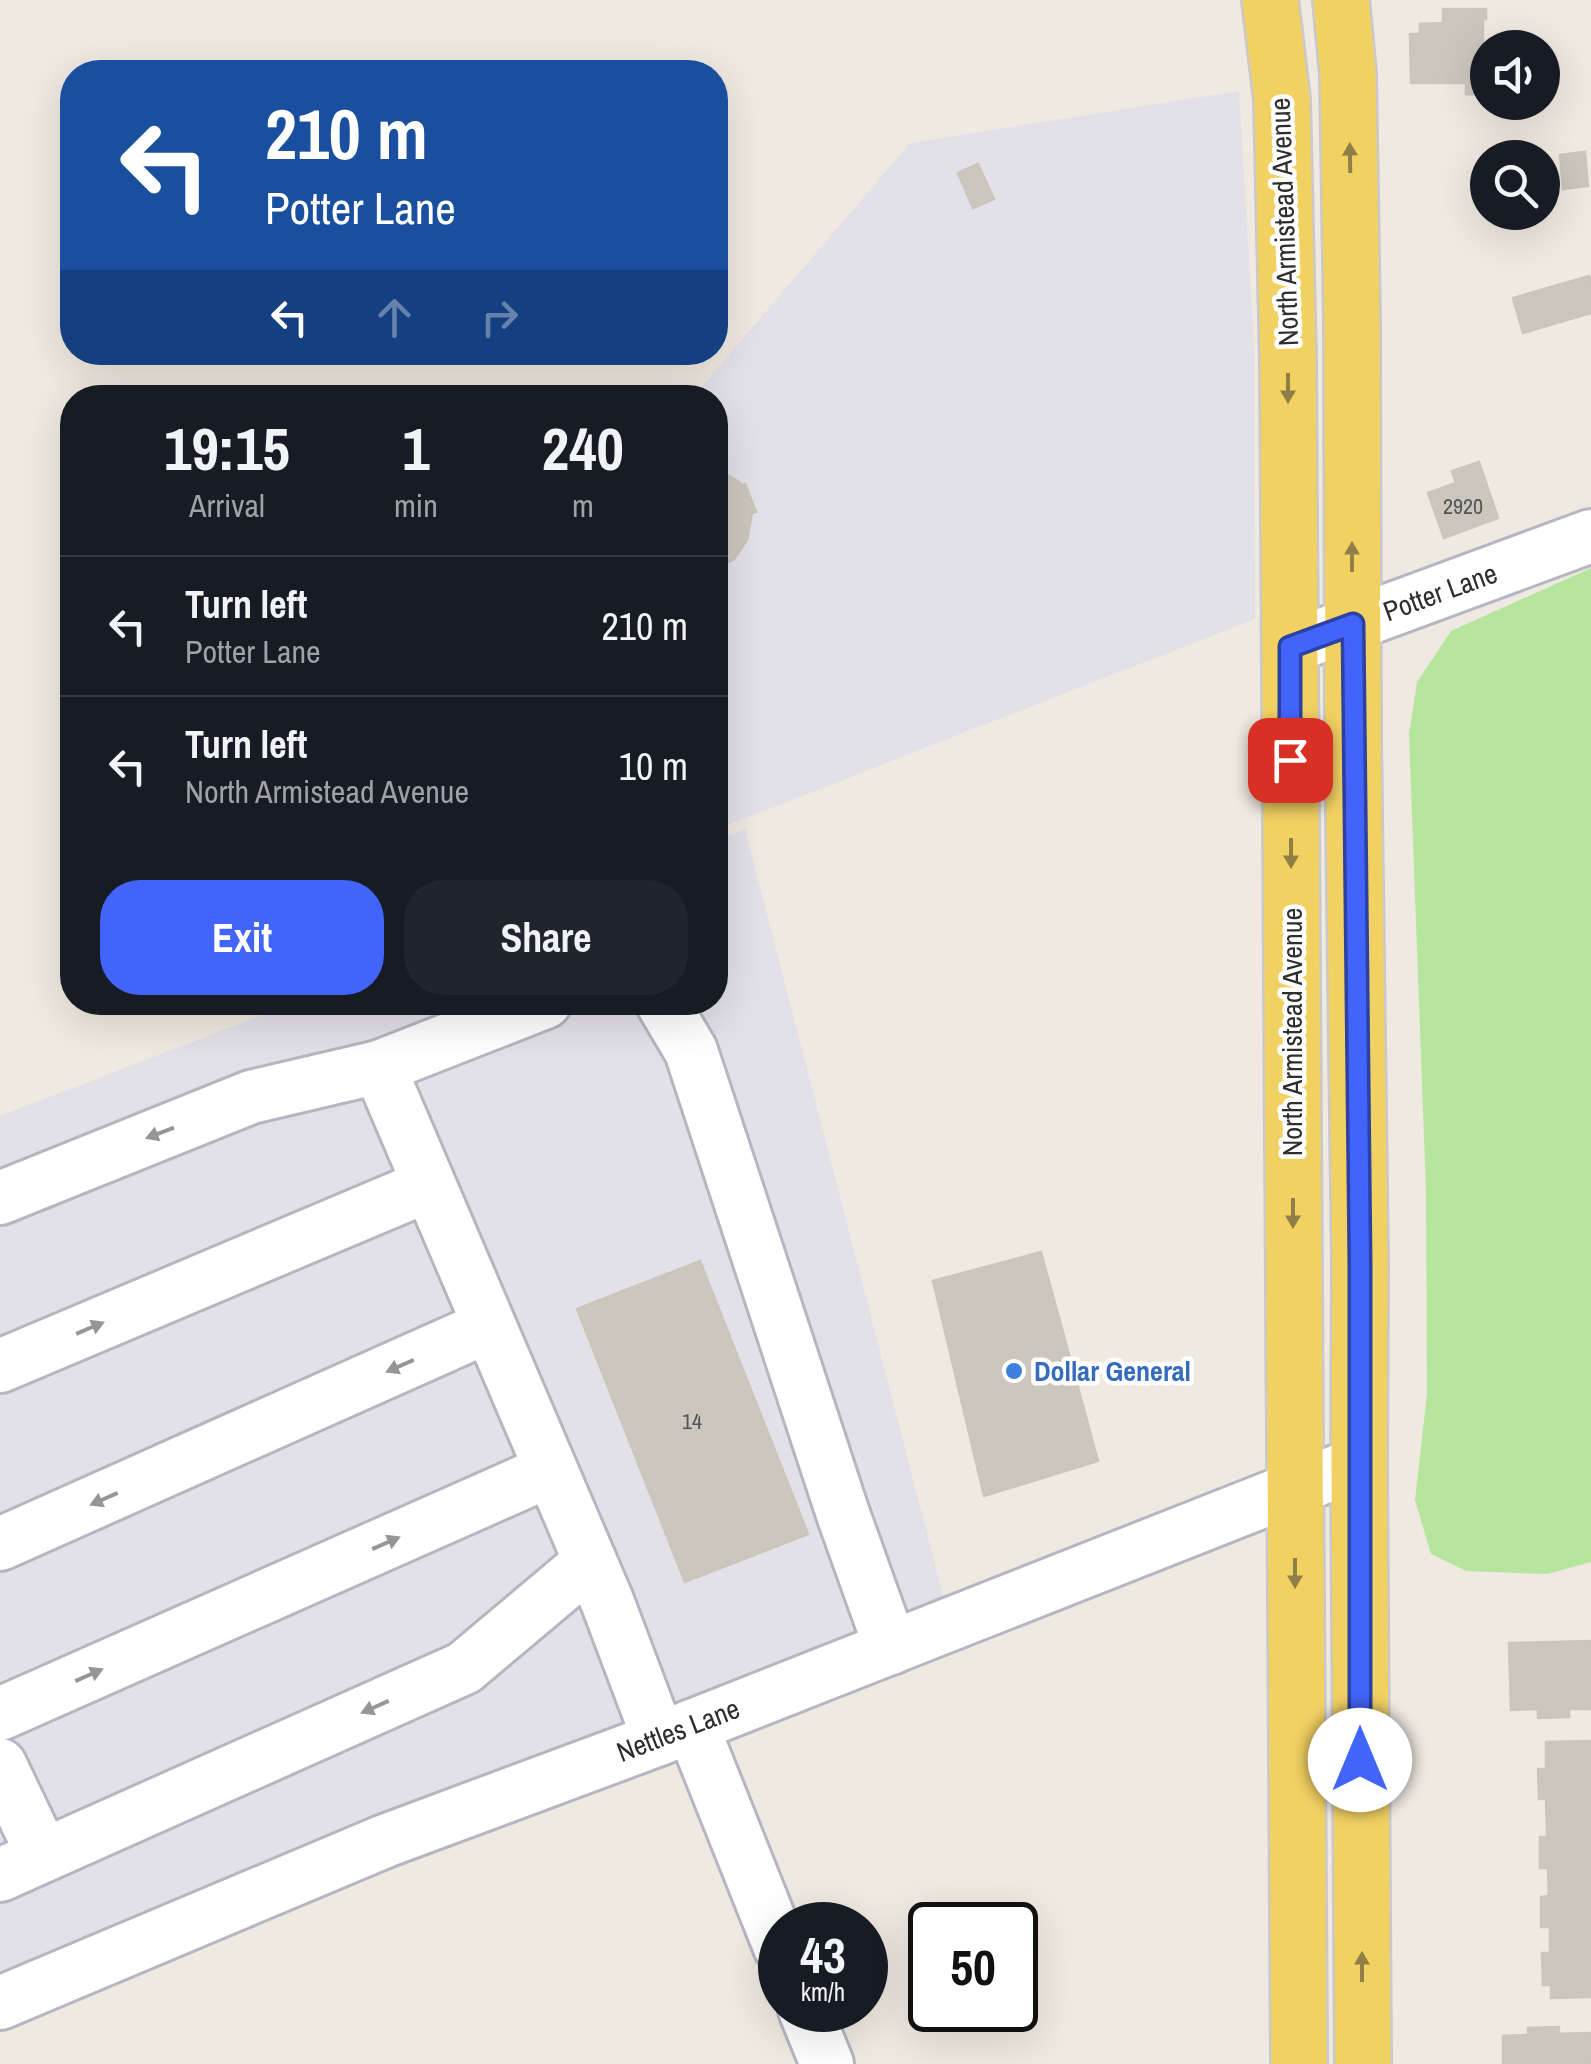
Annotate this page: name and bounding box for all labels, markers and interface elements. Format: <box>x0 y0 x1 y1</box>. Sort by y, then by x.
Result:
map controls <box>1470 30 1560 230</box>
button: sound <box>1470 30 1560 120</box>
text: 210 m <box>265 87 428 181</box>
street label: North Armistead Avenue <box>1261 97 1307 347</box>
icon: left <box>100 100 230 230</box>
button: search <box>1470 140 1560 230</box>
one-way arrow <box>1341 141 1357 173</box>
text: Potter Lane <box>265 177 456 238</box>
icon: left <box>262 290 317 345</box>
icon: ahead <box>367 290 422 345</box>
icon: right <box>472 290 527 345</box>
one-way arrow <box>1280 373 1296 405</box>
text: 19:15 <box>164 408 290 489</box>
text: 1 <box>402 408 430 489</box>
text: 240 <box>542 408 624 489</box>
text: Arrival <box>189 484 265 527</box>
text: min <box>394 484 438 527</box>
text: m <box>572 484 594 527</box>
house number: 2920 <box>1443 491 1483 521</box>
one-way arrow <box>1344 540 1360 572</box>
street label: Potter Lane <box>1378 554 1502 630</box>
text: Turn left <box>185 579 307 630</box>
icon: left <box>100 599 155 654</box>
text: 210 m <box>601 601 688 652</box>
text: Potter Lane <box>185 630 321 673</box>
pin <box>1248 718 1333 803</box>
text: Turn left <box>185 719 307 770</box>
icon: arrive <box>1263 733 1318 788</box>
icon: left <box>100 739 155 794</box>
text: 10 m <box>619 741 688 792</box>
text: North Armistead Avenue <box>185 770 469 813</box>
one-way arrow <box>1283 838 1299 870</box>
button: Exit <box>100 880 384 995</box>
button: Share <box>404 880 688 995</box>
street label: North Armistead Avenue <box>1273 908 1311 1156</box>
one-way arrow <box>145 1125 175 1141</box>
one-way arrow <box>1285 1198 1301 1230</box>
one-way arrow <box>75 1320 105 1336</box>
place label: Dollar General <box>1034 1352 1191 1390</box>
one-way arrow <box>385 1358 415 1374</box>
marker: Dollar General <box>1003 1360 1025 1382</box>
house number: 14 <box>682 1406 702 1436</box>
one-way arrow <box>89 1491 119 1507</box>
one-way arrow <box>371 1535 401 1551</box>
one-way arrow <box>1287 1558 1303 1590</box>
one-way arrow <box>74 1667 104 1683</box>
street label: Nettles Lane <box>611 1689 745 1771</box>
one-way arrow <box>360 1699 390 1715</box>
position arrow <box>1308 1708 1412 1812</box>
speed limit sign: 50 <box>908 1902 1038 2032</box>
text: 43 <box>800 1921 846 1989</box>
one-way arrow <box>1354 1950 1370 1982</box>
text: km/h <box>801 1975 845 2009</box>

